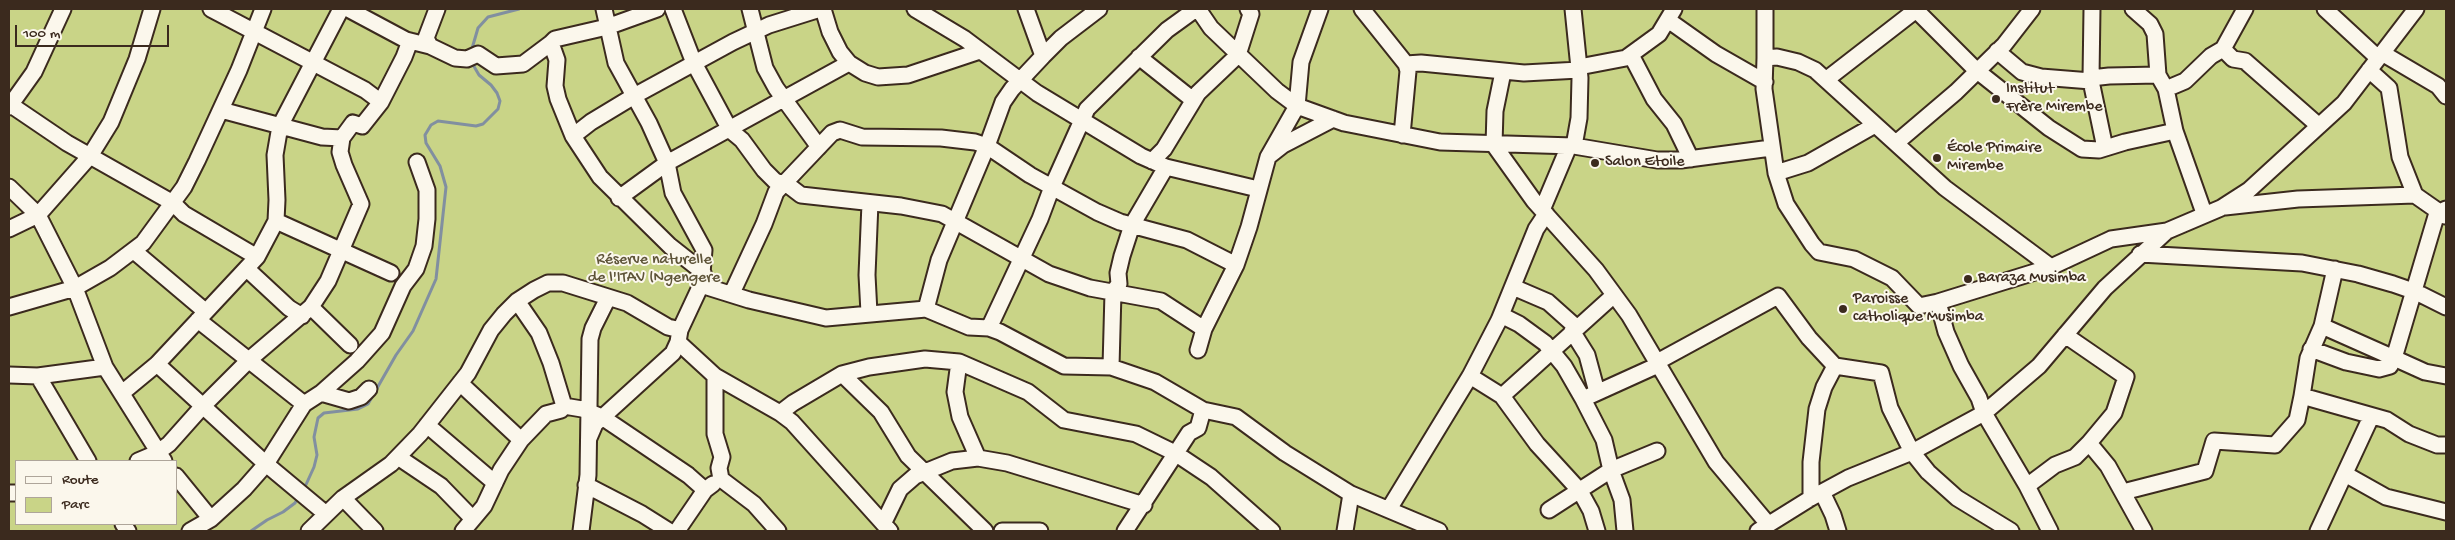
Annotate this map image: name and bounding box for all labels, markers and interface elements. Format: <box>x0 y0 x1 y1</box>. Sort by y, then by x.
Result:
scale bar <box>18 15 171 47</box>
text: 100 m <box>23 25 60 43</box>
place label: Institut Frère Mirembe <box>2006 80 2102 118</box>
marker: Institut Frère Mirembe <box>1990 93 2002 105</box>
place label: École Primaire Mirembe <box>1947 139 2042 177</box>
marker: École Primaire Mirembe <box>1931 152 1943 164</box>
place label: Salon Etoile <box>1605 153 1685 173</box>
marker: Salon Etoile <box>1589 157 1601 169</box>
park label: Réserve naturelle de l'ITAV (Ngengere <box>588 251 720 289</box>
place label: Baraza Musimba <box>1978 269 2086 289</box>
marker: Baraza Musimba <box>1962 273 1974 285</box>
place label: Paroisse catholique Musimba <box>1853 290 1984 328</box>
marker: Paroisse catholique Musimba <box>1837 303 1849 315</box>
legend <box>15 460 178 525</box>
text: Route <box>62 471 99 489</box>
text: Parc <box>62 496 89 514</box>

